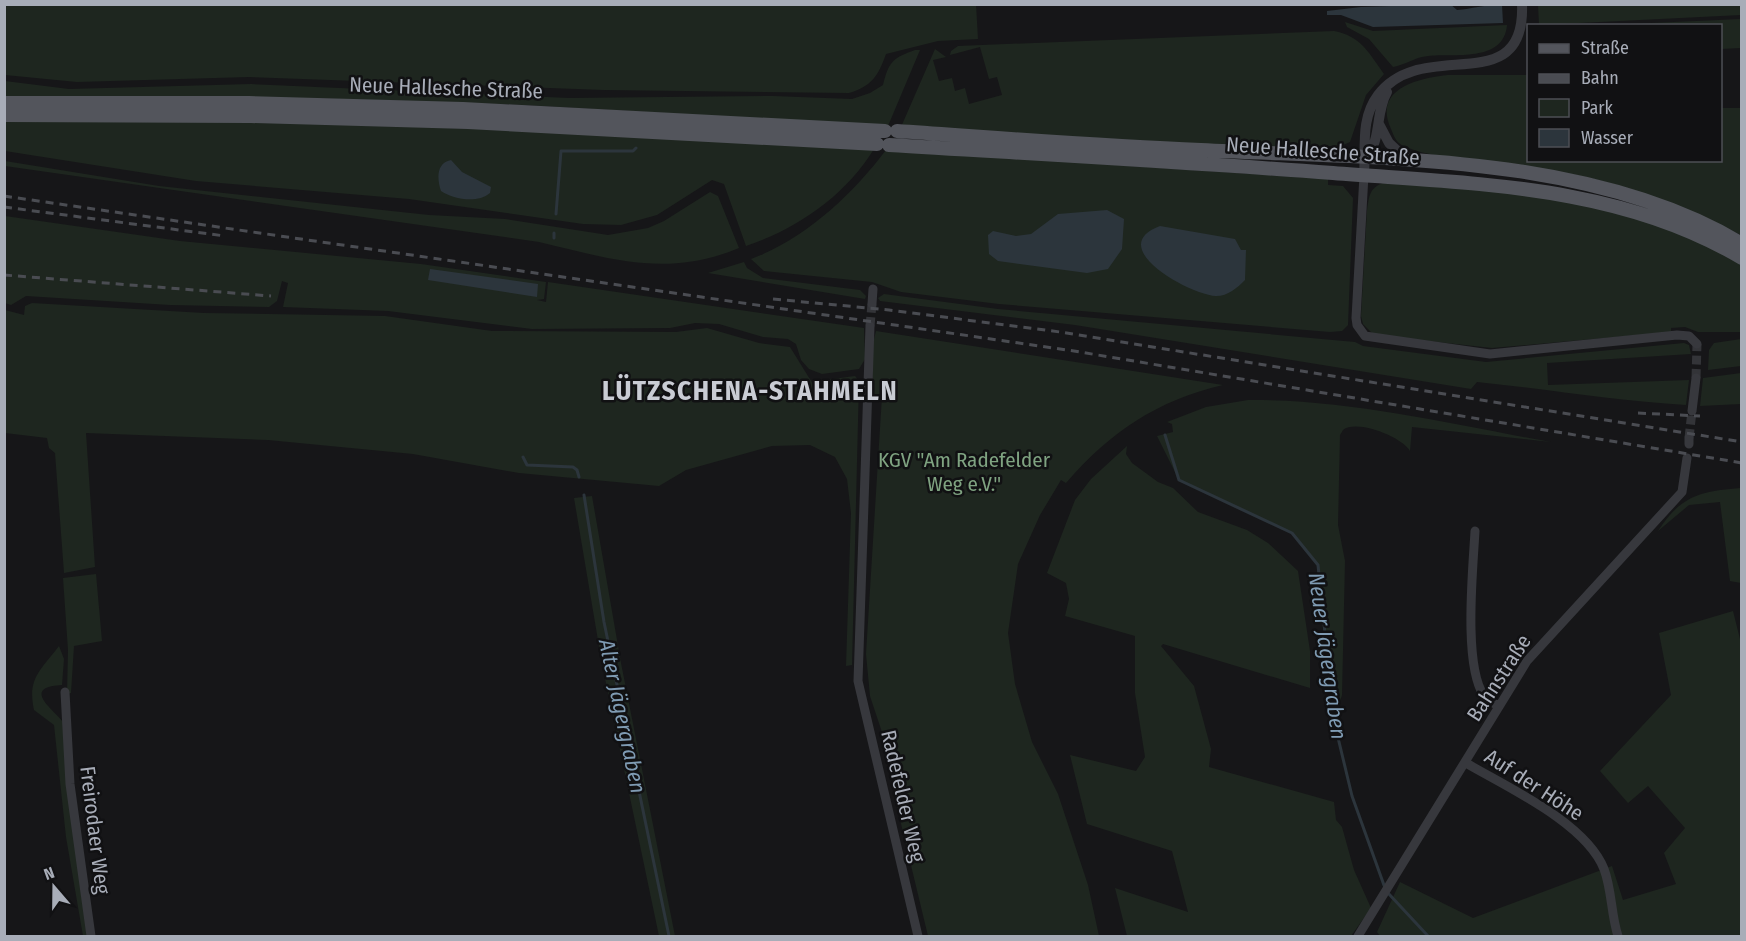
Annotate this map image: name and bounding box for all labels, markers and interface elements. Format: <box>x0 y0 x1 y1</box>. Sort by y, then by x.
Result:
legend <box>1527 24 1722 162</box>
text: Straße <box>1581 37 1629 59</box>
text: Bahn <box>1581 67 1619 89</box>
street label: Neue Hallesche Straße <box>349 72 543 104</box>
text: Park <box>1581 97 1614 119</box>
text: Wasser <box>1581 127 1634 149</box>
street label: Neue Hallesche Straße <box>1225 131 1421 171</box>
district label: LÜTZSCHENA-STAHMELN <box>602 374 898 407</box>
park label: KGV "Am Radefelder Weg e.V." <box>878 447 1051 497</box>
water label: Neuer Jägergraben <box>1302 571 1353 741</box>
street label: Bahnstraße <box>1461 630 1537 726</box>
water label: Alter Jägergraben <box>593 636 652 796</box>
street label: Radefelder Weg <box>875 727 931 865</box>
street label: Auf der Höhe <box>1480 743 1588 827</box>
street label: Freirodaer Weg <box>74 765 116 896</box>
north arrow <box>24 857 84 917</box>
text: N <box>41 863 57 884</box>

